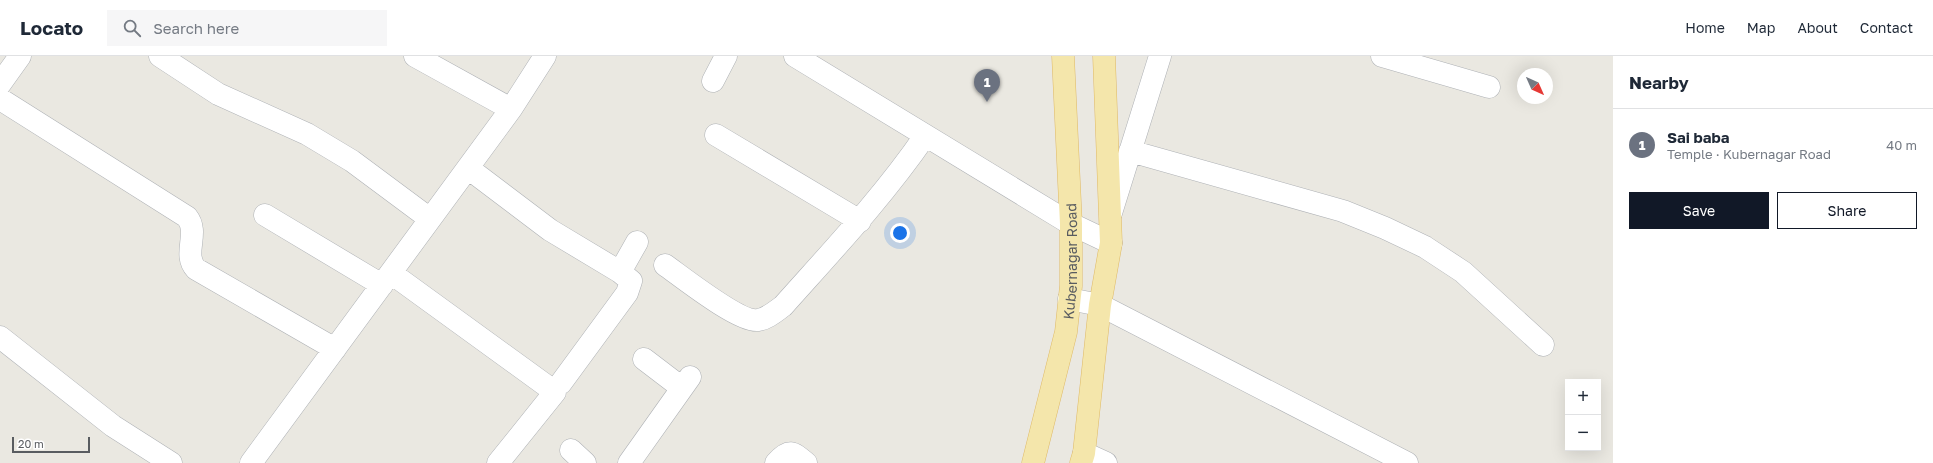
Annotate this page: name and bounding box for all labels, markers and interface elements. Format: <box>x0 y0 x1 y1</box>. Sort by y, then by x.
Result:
search box <box>107 10 387 46</box>
text: Locato <box>20 16 83 39</box>
icon: search <box>121 17 143 39</box>
text: Search here <box>153 19 239 37</box>
text: Home <box>1685 19 1725 36</box>
text: Map <box>1747 19 1775 36</box>
text: About <box>1797 19 1838 36</box>
text: Contact <box>1860 19 1913 36</box>
north arrow <box>1517 68 1553 104</box>
pin: 1 <box>974 69 1000 102</box>
text: Nearby <box>1629 72 1689 93</box>
text: Sai baba <box>1667 128 1729 146</box>
text: 1 <box>1639 137 1645 153</box>
text: 40 m <box>1886 137 1917 153</box>
text: Temple · Kubernagar Road <box>1667 146 1831 162</box>
button: Save <box>1629 192 1769 229</box>
button: Share <box>1777 192 1917 229</box>
street label: Kubernagar Road <box>1059 203 1080 320</box>
your location <box>890 223 910 243</box>
map controls <box>1565 379 1601 451</box>
button: + <box>1565 379 1601 415</box>
button: − <box>1565 415 1601 451</box>
scale bar <box>12 435 90 454</box>
text: 20 m <box>18 437 44 450</box>

